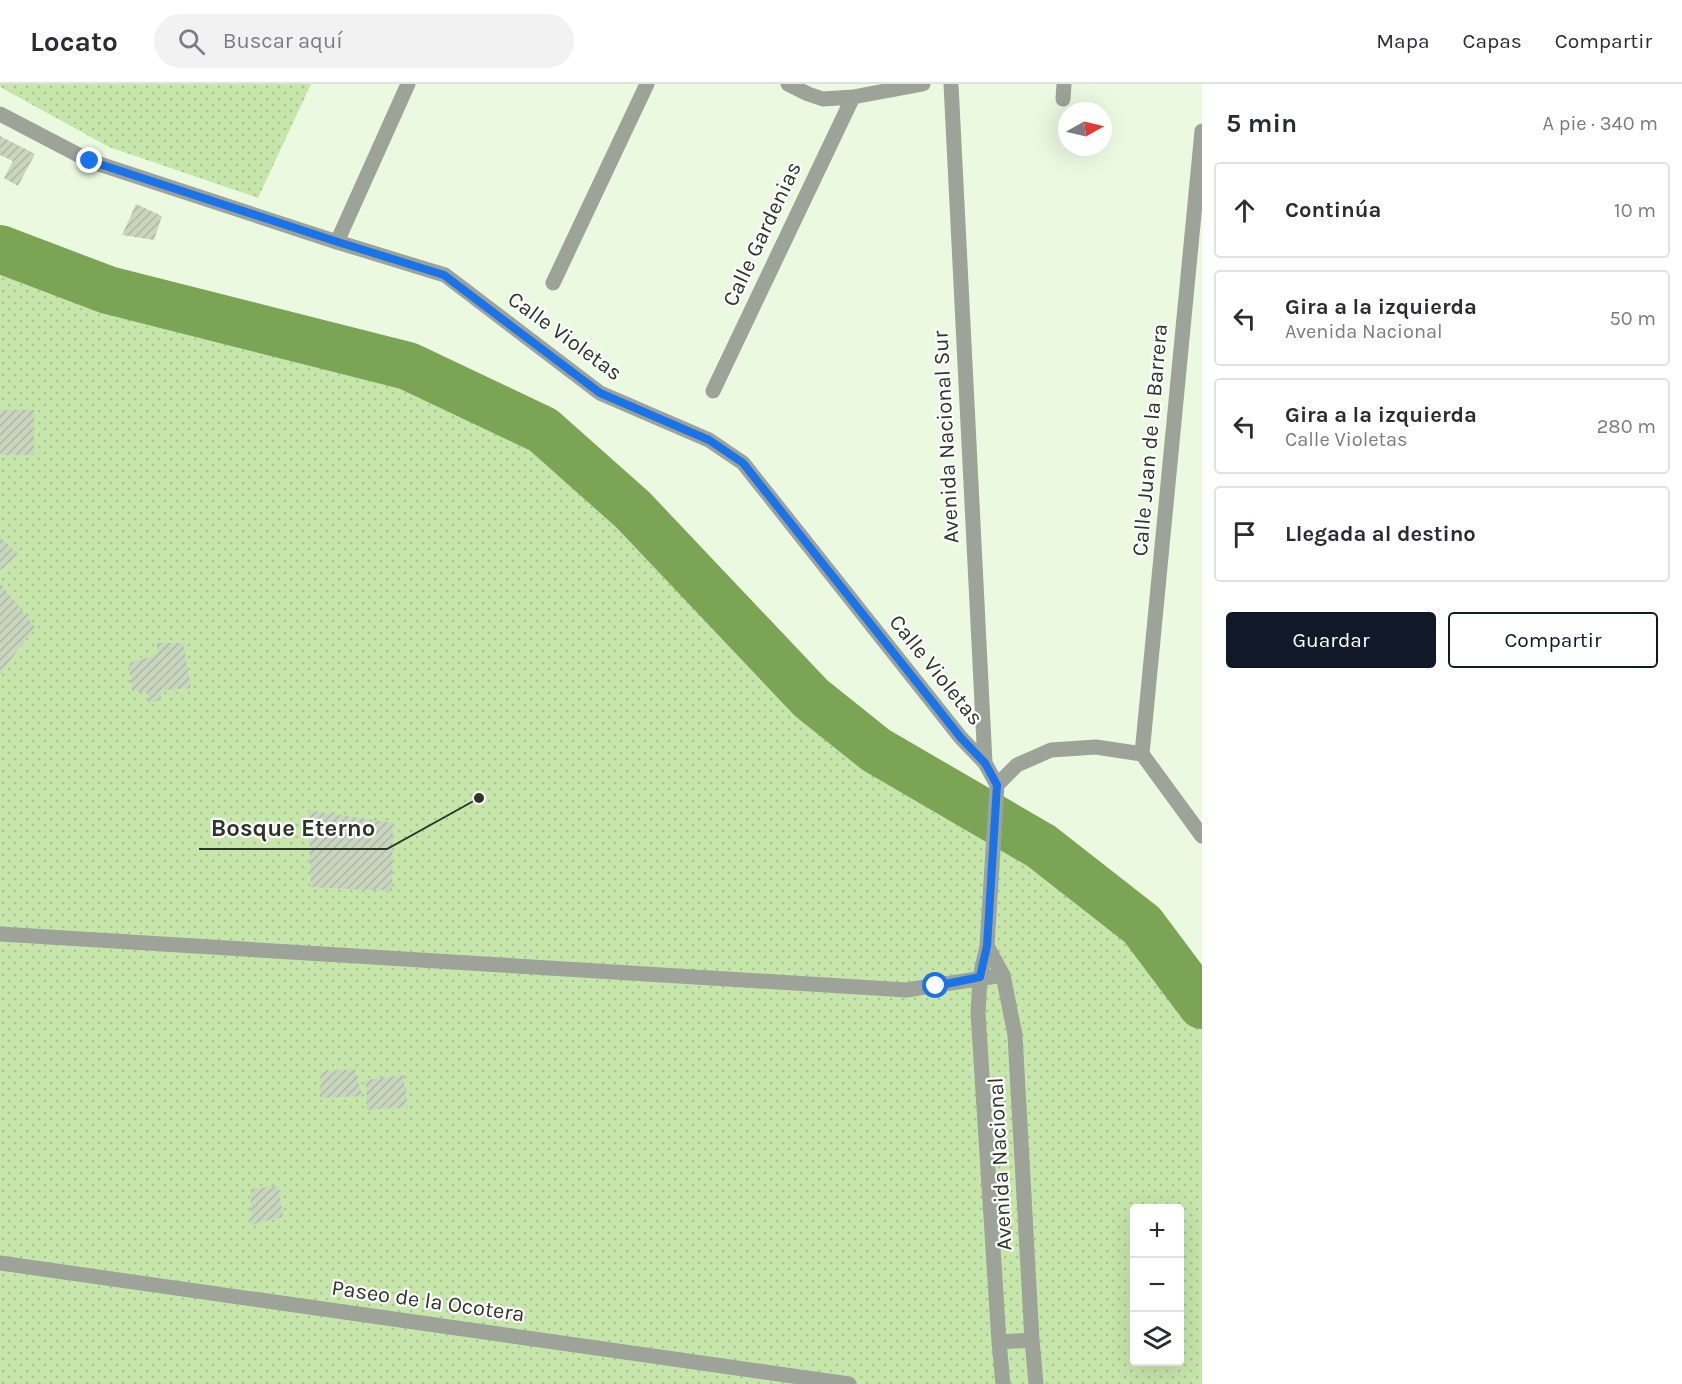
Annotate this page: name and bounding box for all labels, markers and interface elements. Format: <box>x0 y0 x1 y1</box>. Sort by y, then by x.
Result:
search box <box>154 14 574 68</box>
text: Locato <box>30 25 118 58</box>
icon: search <box>175 25 208 58</box>
text: Buscar aquí <box>223 28 343 54</box>
text: Mapa <box>1376 29 1430 53</box>
text: Capas <box>1463 29 1522 53</box>
text: Compartir <box>1555 29 1652 53</box>
north arrow <box>1058 102 1112 156</box>
text: 5 min <box>1226 108 1297 139</box>
text: A pie · 340 m <box>1542 112 1658 135</box>
route end <box>76 147 102 173</box>
street label: Calle Gardenias <box>717 158 807 310</box>
icon: ahead <box>1228 194 1261 227</box>
text: Continúa <box>1285 197 1381 223</box>
text: 10 m <box>1614 199 1656 222</box>
street label: Calle Violetas <box>503 286 627 386</box>
text: Gira a la izquierda <box>1285 294 1477 320</box>
icon: left <box>1228 302 1261 335</box>
text: 50 m <box>1609 307 1656 330</box>
text: Avenida Nacional <box>1285 320 1443 343</box>
street label: Calle Juan de la Barrera <box>1127 323 1173 557</box>
street label: Avenida Nacional Sur <box>927 330 965 544</box>
text: Gira a la izquierda <box>1285 402 1477 428</box>
icon: left <box>1228 410 1261 443</box>
text: 280 m <box>1597 415 1656 438</box>
text: Calle Violetas <box>1285 428 1408 451</box>
icon: arrive <box>1228 518 1261 551</box>
text: Llegada al destino <box>1285 521 1476 547</box>
street label: Calle Violetas <box>883 609 989 731</box>
button: Guardar <box>1226 612 1436 668</box>
button: Compartir <box>1448 612 1658 668</box>
callout: Bosque Eterno <box>199 807 387 849</box>
text: Bosque Eterno <box>211 814 375 842</box>
route start <box>922 972 948 998</box>
street label: Avenida Nacional <box>982 1077 1018 1251</box>
map controls <box>1130 1204 1184 1366</box>
button: + <box>1130 1204 1184 1258</box>
button: − <box>1130 1258 1184 1312</box>
street label: Paseo de la Ocotera <box>330 1275 526 1327</box>
button: layers <box>1130 1312 1184 1366</box>

